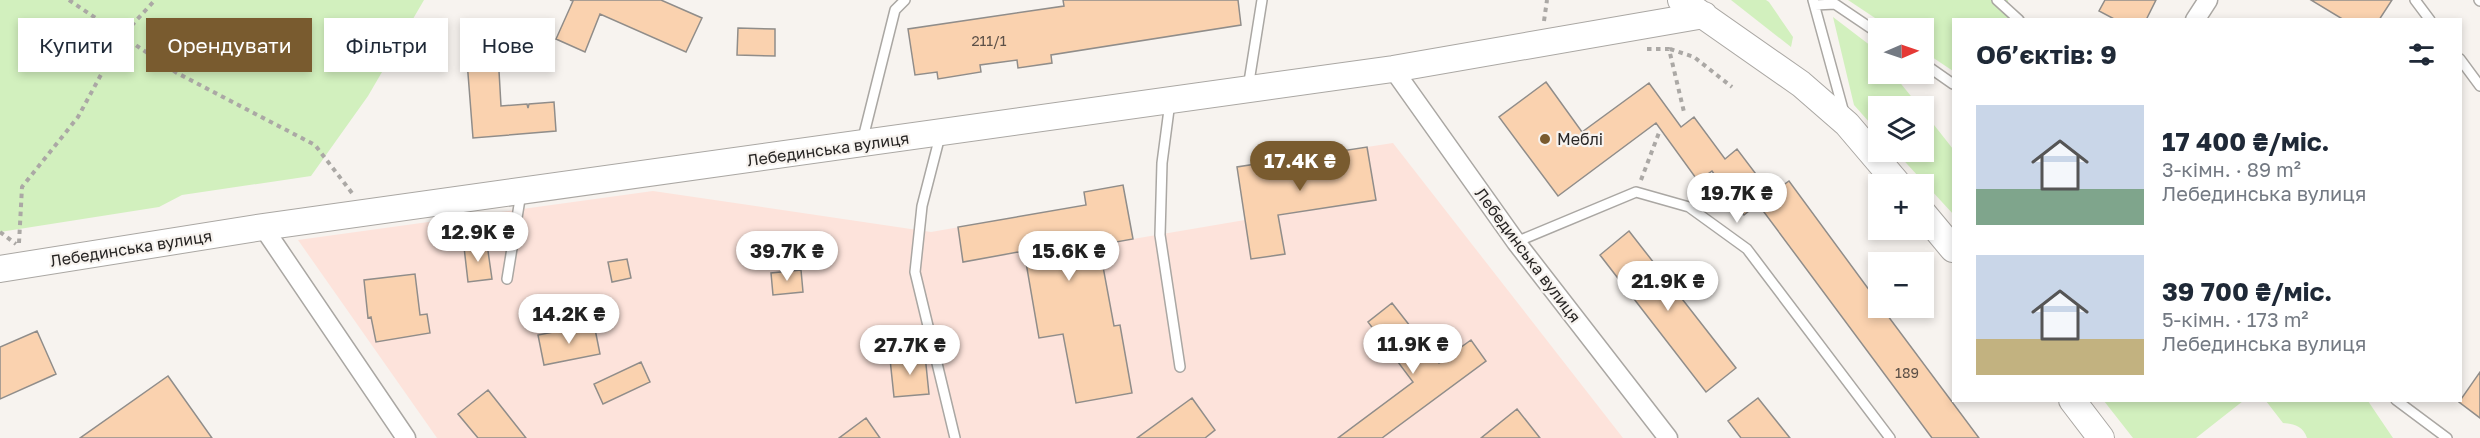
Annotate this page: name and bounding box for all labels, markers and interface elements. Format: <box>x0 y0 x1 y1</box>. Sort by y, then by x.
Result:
chip: Купити <box>18 18 134 72</box>
chip: Орендувати <box>146 18 312 72</box>
chip: Фільтри <box>324 18 448 72</box>
chip: Нове <box>460 18 555 72</box>
north arrow <box>1868 18 1934 84</box>
map controls <box>1868 18 1934 318</box>
house number: 211/1 <box>971 32 1007 49</box>
icon: filters <box>2405 38 2438 71</box>
text: Об’єктів: 9 <box>1976 39 2117 70</box>
button: layers <box>1868 96 1934 162</box>
text: 17 400 ₴/міс. <box>2162 126 2330 157</box>
street label: Лебединська вулиця <box>746 128 910 170</box>
place label: Меблі <box>1557 129 1603 149</box>
icon: home <box>2024 129 2096 201</box>
marker: Меблі <box>1538 132 1552 146</box>
pin: 17.4K ₴ <box>1245 141 1355 192</box>
text: 17.4K ₴ <box>1264 148 1336 172</box>
text: 3-кімн. · 89 m² <box>2162 157 2301 181</box>
pin: 19.7K ₴ <box>1682 173 1792 224</box>
button: + <box>1868 174 1934 240</box>
text: 19.7K ₴ <box>1701 180 1773 204</box>
text: Лебединська вулиця <box>2162 181 2366 205</box>
street label: Лебединська вулиця <box>1471 184 1585 326</box>
pin: 12.9K ₴ <box>423 212 533 263</box>
text: 12.9K ₴ <box>441 219 515 243</box>
street label: Лебединська вулиця <box>49 225 213 271</box>
pin: 39.7K ₴ <box>732 231 842 282</box>
pin: 15.6K ₴ <box>1014 231 1124 282</box>
text: 39.7K ₴ <box>750 238 824 262</box>
text: 15.6K ₴ <box>1032 238 1106 262</box>
button: − <box>1868 252 1934 318</box>
pin: 21.9K ₴ <box>1613 261 1723 312</box>
text: 21.9K ₴ <box>1631 268 1705 292</box>
text: 39 700 ₴/міс. <box>2162 276 2332 307</box>
icon: home <box>2024 279 2096 351</box>
pin: 14.2K ₴ <box>514 294 624 345</box>
text: 14.2K ₴ <box>532 301 606 325</box>
text: 5-кімн. · 173 m² <box>2162 307 2309 331</box>
pin: 11.9K ₴ <box>1358 324 1468 375</box>
pin: 27.7K ₴ <box>855 325 965 376</box>
text: 11.9K ₴ <box>1377 331 1449 355</box>
text: Лебединська вулиця <box>2162 331 2366 355</box>
text: 27.7K ₴ <box>874 332 946 356</box>
house number: 189 <box>1895 364 1919 381</box>

